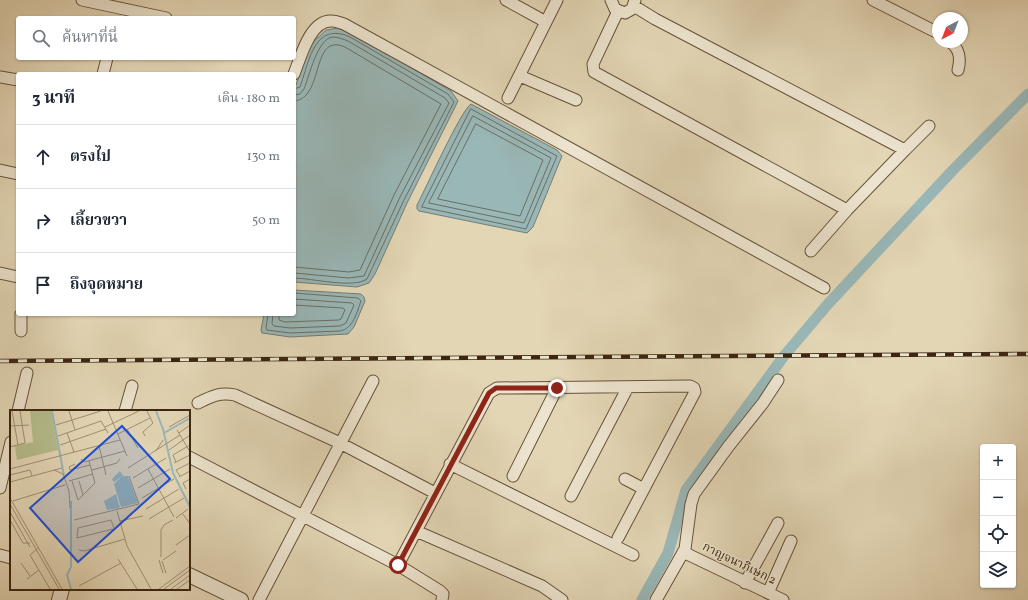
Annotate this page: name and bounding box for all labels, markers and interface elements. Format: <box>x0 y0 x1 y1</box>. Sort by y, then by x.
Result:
north arrow <box>932 12 968 48</box>
search box <box>16 16 296 60</box>
icon: search <box>30 27 52 49</box>
text: ค้นหาที่นี่ <box>62 28 118 49</box>
text: 3 นาที <box>32 87 75 110</box>
text: เดิน · 180 m <box>217 90 280 108</box>
icon: ahead <box>32 146 54 168</box>
text: ตรงไป <box>70 147 111 168</box>
text: 130 m <box>247 148 280 166</box>
icon: right <box>32 210 54 232</box>
text: เลี้ยวขวา <box>70 211 127 232</box>
text: 50 m <box>252 212 280 230</box>
icon: arrive <box>32 274 54 296</box>
text: ถึงจุดหมาย <box>70 275 143 296</box>
route end <box>548 379 566 397</box>
inset map <box>10 410 190 590</box>
map controls <box>980 444 1016 588</box>
button: + <box>980 444 1016 480</box>
button: − <box>980 480 1016 516</box>
button: locate <box>980 516 1016 552</box>
street label: กาญจนาภิเษก 2 <box>699 539 779 589</box>
button: layers <box>980 552 1016 588</box>
route start <box>389 556 407 574</box>

